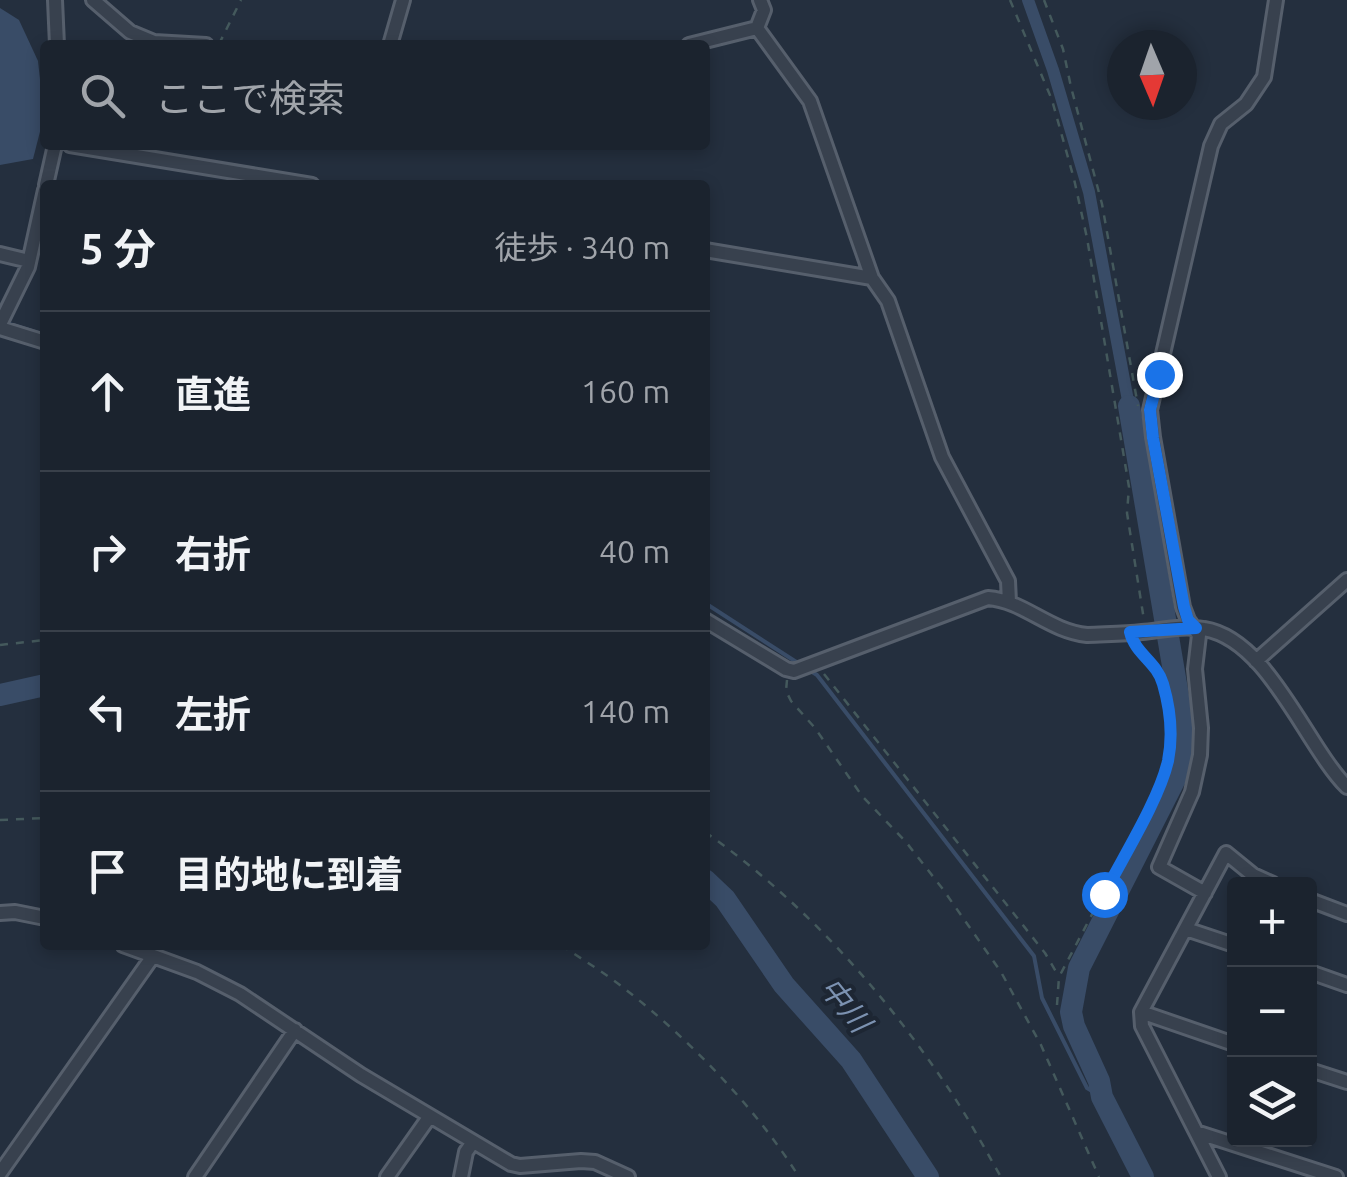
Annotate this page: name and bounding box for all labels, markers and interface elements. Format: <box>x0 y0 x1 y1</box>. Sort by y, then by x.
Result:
north arrow <box>1107 30 1197 120</box>
search box <box>40 40 710 150</box>
icon: search <box>75 68 130 123</box>
text: ここで検索 <box>155 77 345 119</box>
text: 5 分 <box>80 225 156 272</box>
text: 徒歩 · 340 m <box>494 229 670 265</box>
route end <box>1137 352 1183 398</box>
icon: ahead <box>80 364 135 419</box>
text: 直進 <box>175 373 251 415</box>
text: 160 m <box>581 373 670 409</box>
icon: right <box>80 524 135 579</box>
text: 右折 <box>175 533 251 575</box>
text: 40 m <box>599 533 670 569</box>
icon: left <box>80 684 135 739</box>
text: 左折 <box>175 693 251 735</box>
text: 140 m <box>581 693 670 729</box>
icon: arrive <box>80 844 135 899</box>
text: 目的地に到着 <box>175 853 403 895</box>
route start <box>1082 872 1128 918</box>
map controls <box>1227 877 1317 1147</box>
button: + <box>1227 877 1317 967</box>
button: − <box>1227 967 1317 1057</box>
water label: 中川 <box>814 970 880 1041</box>
button: layers <box>1227 1057 1317 1147</box>

